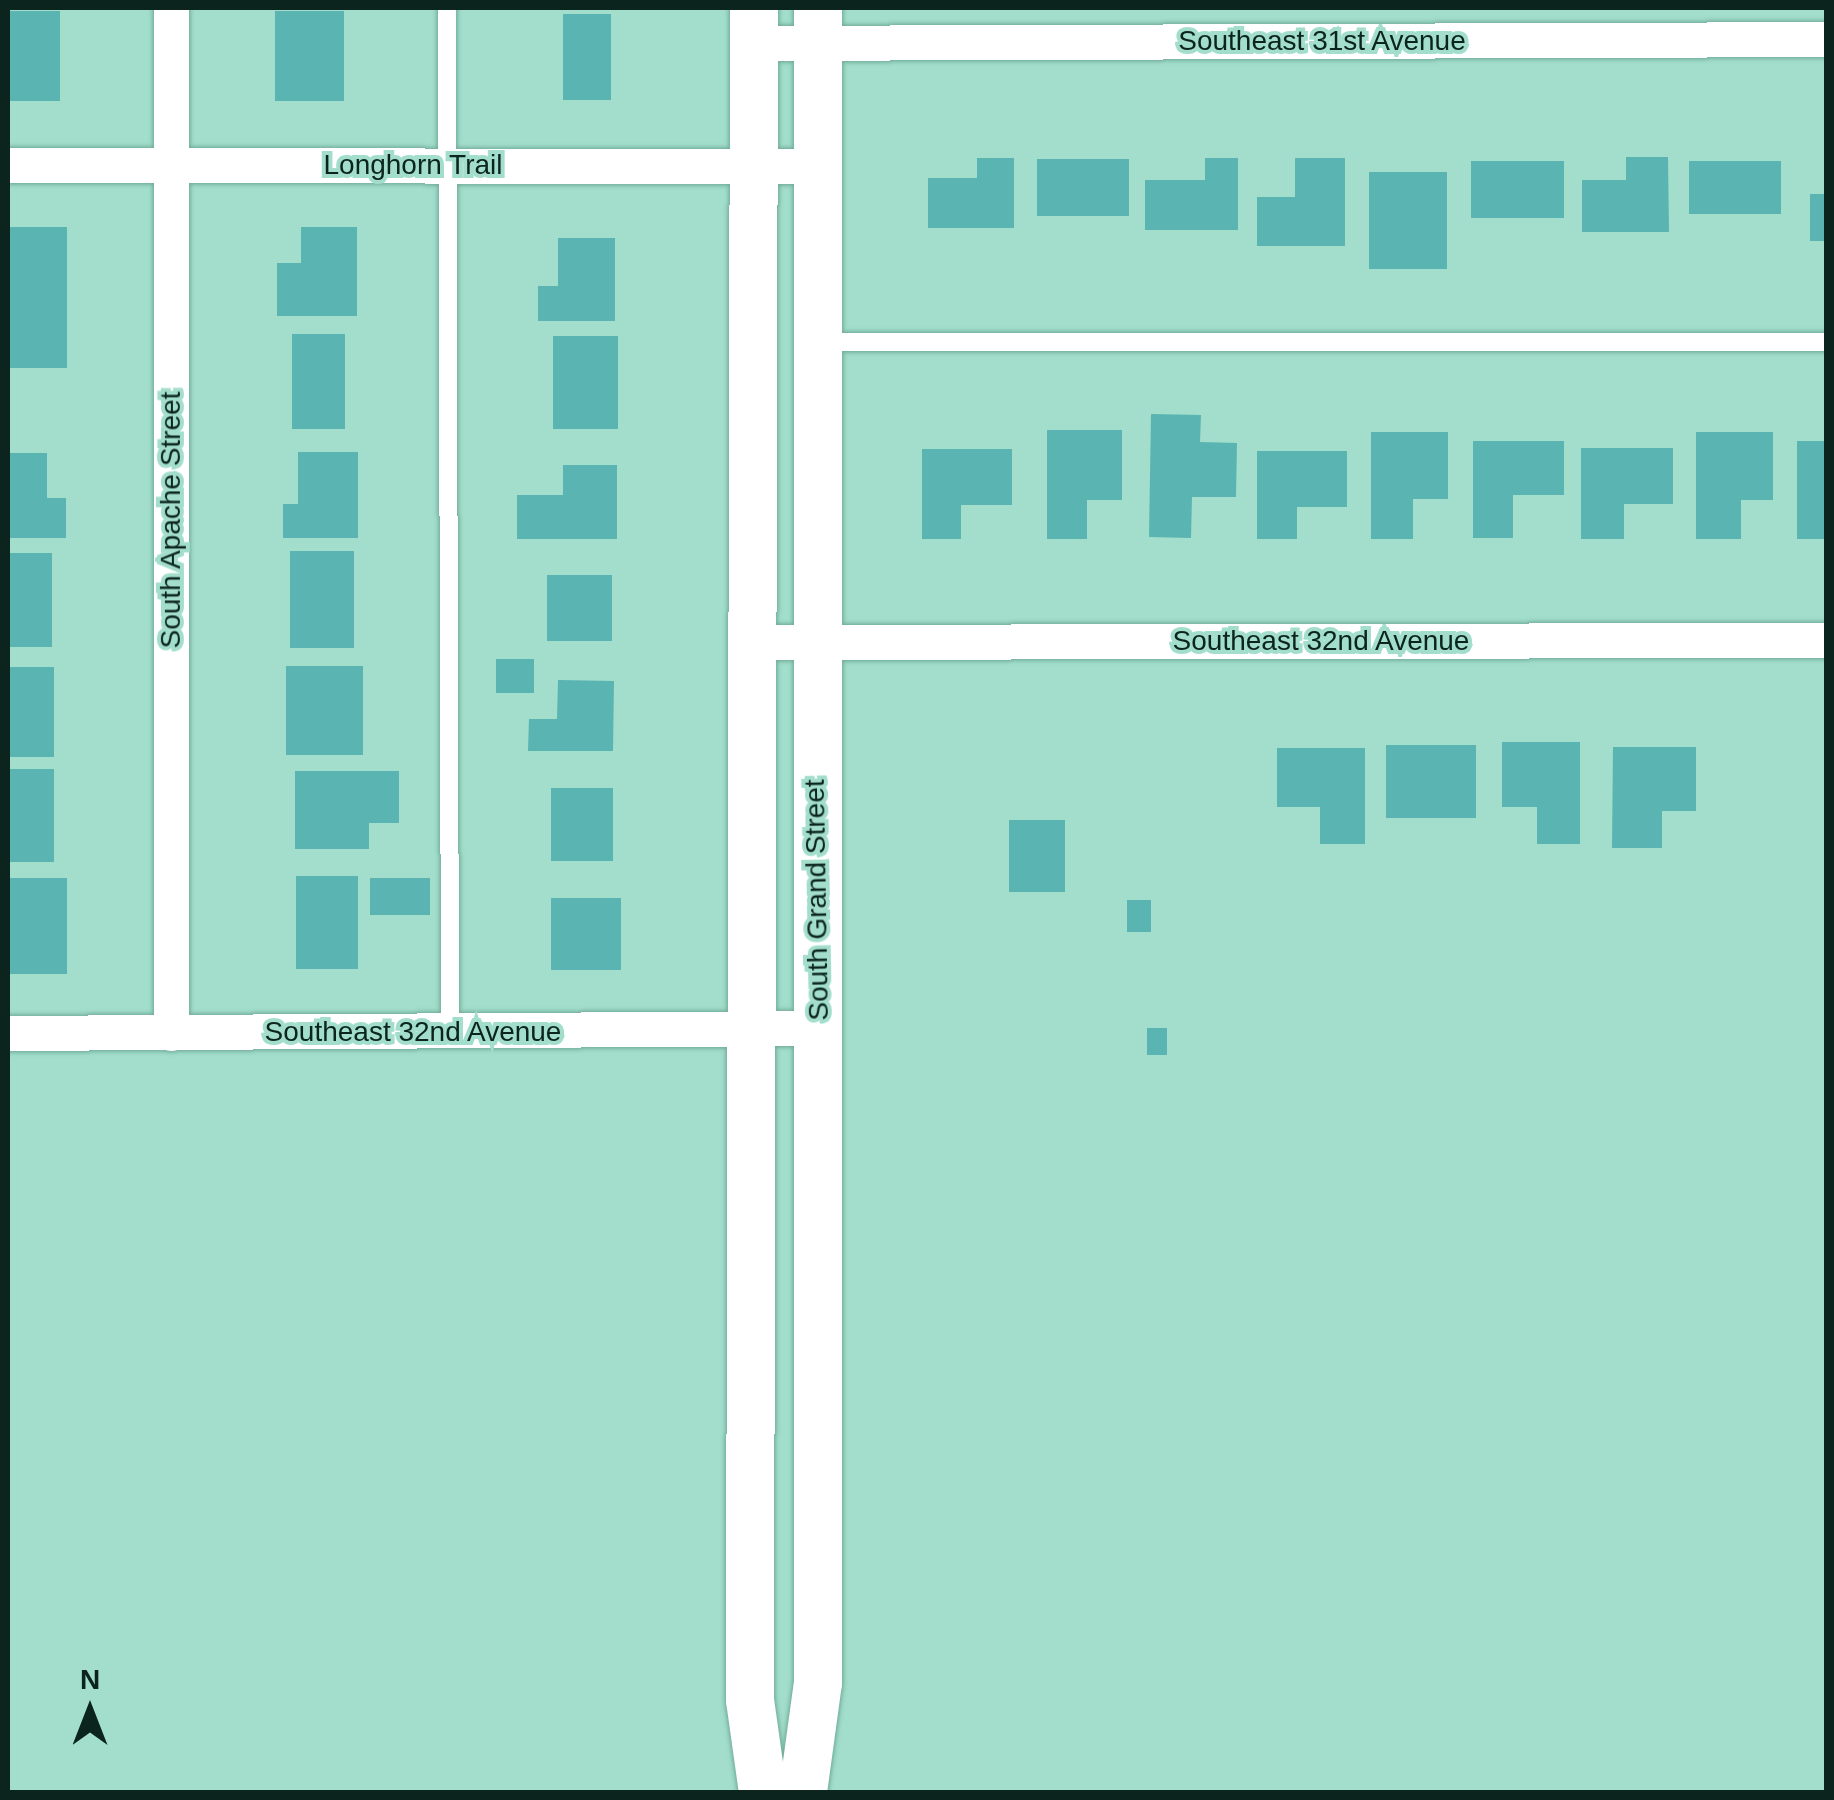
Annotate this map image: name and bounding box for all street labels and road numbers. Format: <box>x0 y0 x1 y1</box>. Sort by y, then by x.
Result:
street label: Southeast 31st Avenue <box>1177 24 1467 58</box>
street label: Longhorn Trail <box>323 148 503 182</box>
street label: South Apache Street <box>154 391 188 649</box>
street label: Southeast 32nd Avenue <box>1172 624 1470 658</box>
street label: South Grand Street <box>798 779 836 1021</box>
street label: Southeast 32nd Avenue <box>264 1015 562 1049</box>

